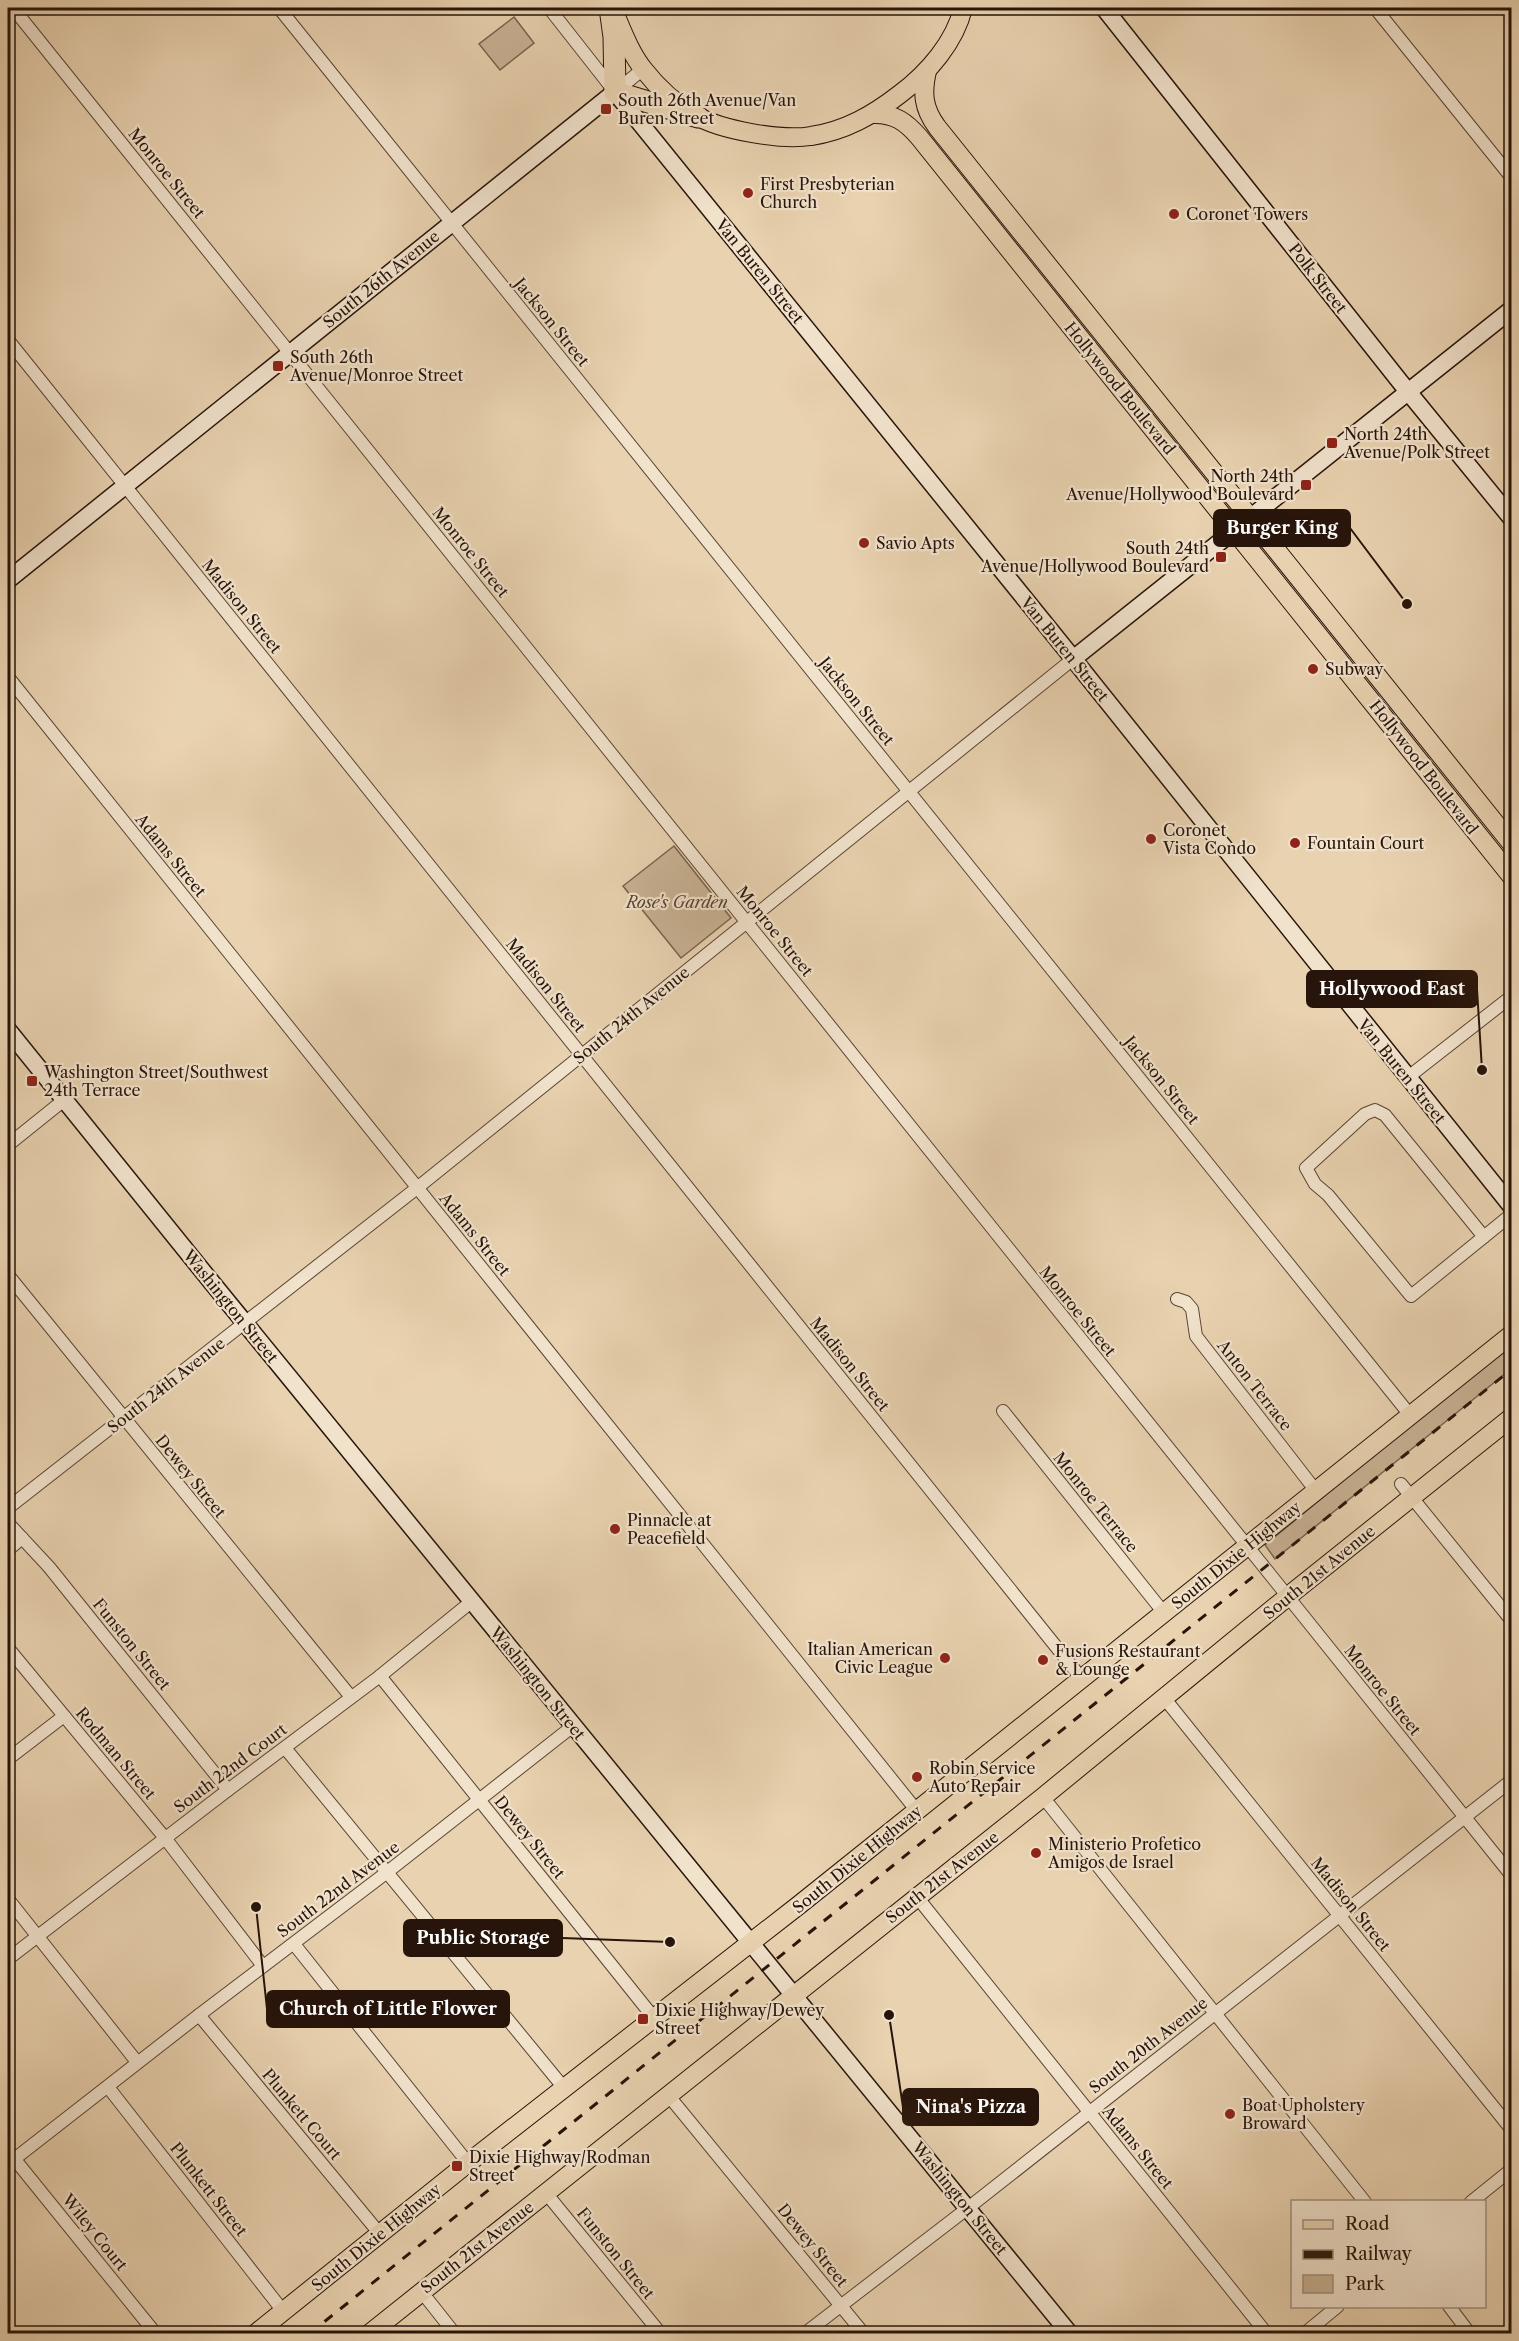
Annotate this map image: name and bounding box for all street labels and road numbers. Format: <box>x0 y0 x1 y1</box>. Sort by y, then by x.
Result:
street label: Monroe Street <box>124 124 210 223</box>
street label: Van Buren Street <box>711 214 809 328</box>
street label: South 26th Avenue <box>319 226 443 332</box>
street label: Polk Street <box>1284 239 1352 317</box>
street label: Jackson Street <box>508 271 594 370</box>
street label: Hollywood Boulevard <box>1060 318 1180 459</box>
street label: Monroe Street <box>428 503 514 602</box>
street label: Madison Street <box>198 555 286 657</box>
street label: Van Buren Street <box>1016 592 1114 706</box>
street label: Jackson Street <box>813 650 899 749</box>
street label: Hollywood Boulevard <box>1365 696 1483 838</box>
street label: Adams Street <box>131 809 211 901</box>
street label: Monroe Street <box>732 882 818 981</box>
street label: Madison Street <box>502 934 590 1036</box>
street label: South 24th Avenue <box>569 962 693 1068</box>
street label: Van Buren Street <box>1353 1014 1451 1128</box>
street label: Jackson Street <box>1118 1029 1204 1128</box>
street label: Adams Street <box>435 1188 515 1280</box>
street label: Washington Street <box>179 1245 283 1367</box>
street label: Monroe Street <box>1035 1262 1121 1361</box>
street label: Madison Street <box>806 1313 894 1415</box>
street label: South 24th Avenue <box>103 1333 229 1437</box>
street label: Anton Terrace <box>1213 1335 1297 1434</box>
street label: Dewey Street <box>151 1430 231 1522</box>
street label: Monroe Terrace <box>1049 1448 1143 1556</box>
street label: South Dixie Highway <box>1167 1496 1306 1613</box>
street label: South 21st Avenue <box>1259 1521 1379 1623</box>
street label: Funston Street <box>89 1594 175 1694</box>
street label: Washington Street <box>486 1622 590 1744</box>
street label: Monroe Street <box>1340 1641 1426 1740</box>
street label: Rodman Street <box>72 1703 161 1803</box>
street label: South 22nd Court <box>170 1719 291 1817</box>
street label: Dewey Street <box>490 1791 570 1883</box>
street label: South Dixie Highway <box>788 1800 927 1917</box>
street label: South 21st Avenue <box>881 1827 1003 1927</box>
street label: South 22nd Avenue <box>273 1837 403 1941</box>
street label: Madison Street <box>1307 1853 1395 1955</box>
street label: South 20th Avenue <box>1085 1993 1211 2097</box>
street label: Plunkett Court <box>258 2064 346 2164</box>
street label: Adams Street <box>1098 2101 1178 2193</box>
street label: Washington Street <box>908 2137 1012 2259</box>
street label: Plunkett Street <box>166 2138 252 2240</box>
street label: South Dixie Highway <box>307 2178 446 2295</box>
street label: Wiley Court <box>57 2189 132 2275</box>
street label: South 21st Avenue <box>416 2197 538 2297</box>
street label: Dewey Street <box>773 2199 853 2291</box>
street label: Funston Street <box>573 2203 659 2303</box>

